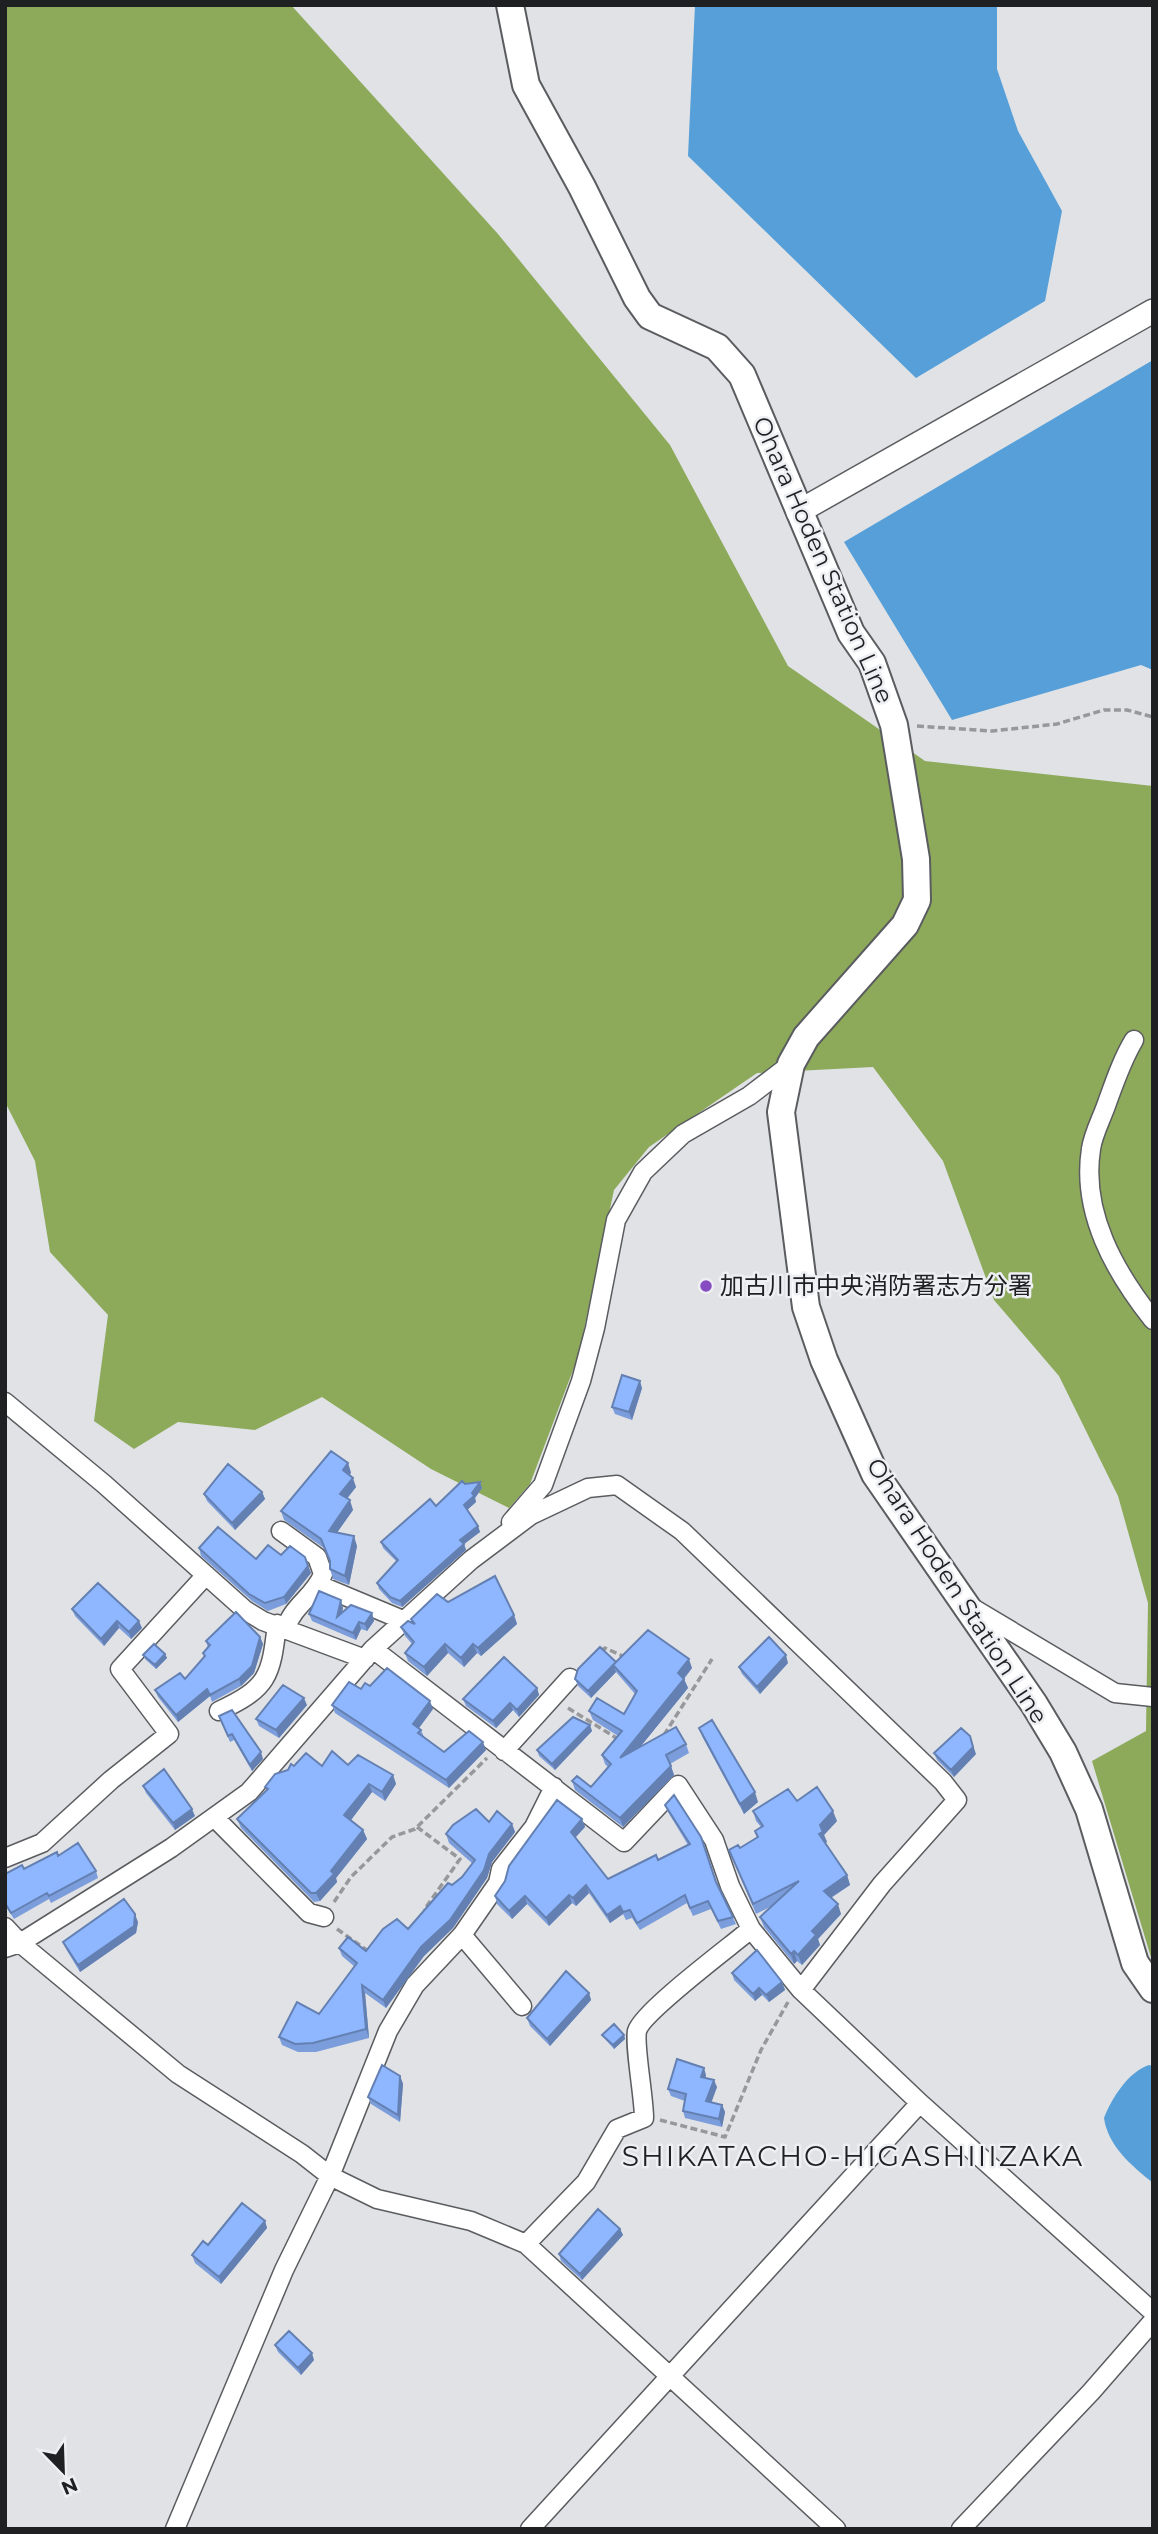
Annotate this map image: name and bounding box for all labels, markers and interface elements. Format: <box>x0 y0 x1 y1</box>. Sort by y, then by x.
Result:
street label: Ohara Hoden Station Line <box>747 412 900 708</box>
place label: 加古川市中央消防署志方分署 <box>720 1271 1032 1300</box>
marker: 加古川市中央消防署志方分署 <box>698 1278 714 1294</box>
street label: Ohara Hoden Station Line <box>861 1453 1054 1729</box>
district label: SHIKATACHO-HIGASHIIIZAKA <box>622 2139 1084 2173</box>
north arrow <box>28 2436 98 2506</box>
text: N <box>58 2473 81 2500</box>

